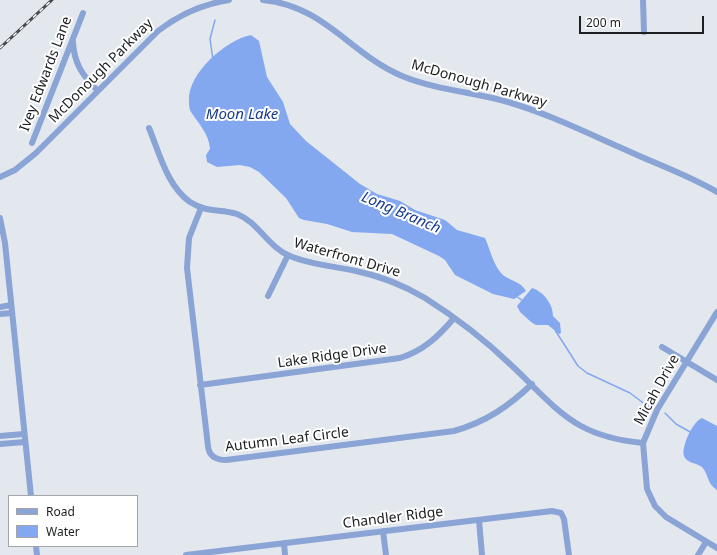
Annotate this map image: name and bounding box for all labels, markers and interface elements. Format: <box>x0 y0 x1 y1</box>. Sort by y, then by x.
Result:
scale bar <box>581 8 706 34</box>
street label: Ivey Edwards Lane <box>16 14 76 134</box>
text: 200 m <box>586 14 621 31</box>
street label: McDonough Parkway <box>45 15 157 127</box>
street label: McDonough Parkway <box>409 57 549 111</box>
water label: Moon Lake <box>206 106 278 124</box>
water label: Long Branch <box>359 188 443 238</box>
street label: Waterfront Drive <box>292 235 402 281</box>
street label: Lake Ridge Drive <box>276 340 388 372</box>
street label: Micah Drive <box>631 352 683 428</box>
street label: Autumn Leaf Circle <box>224 424 350 456</box>
legend <box>8 495 138 547</box>
text: Road <box>46 503 75 520</box>
street label: Chandler Ridge <box>342 504 444 532</box>
text: Water <box>46 523 80 540</box>

